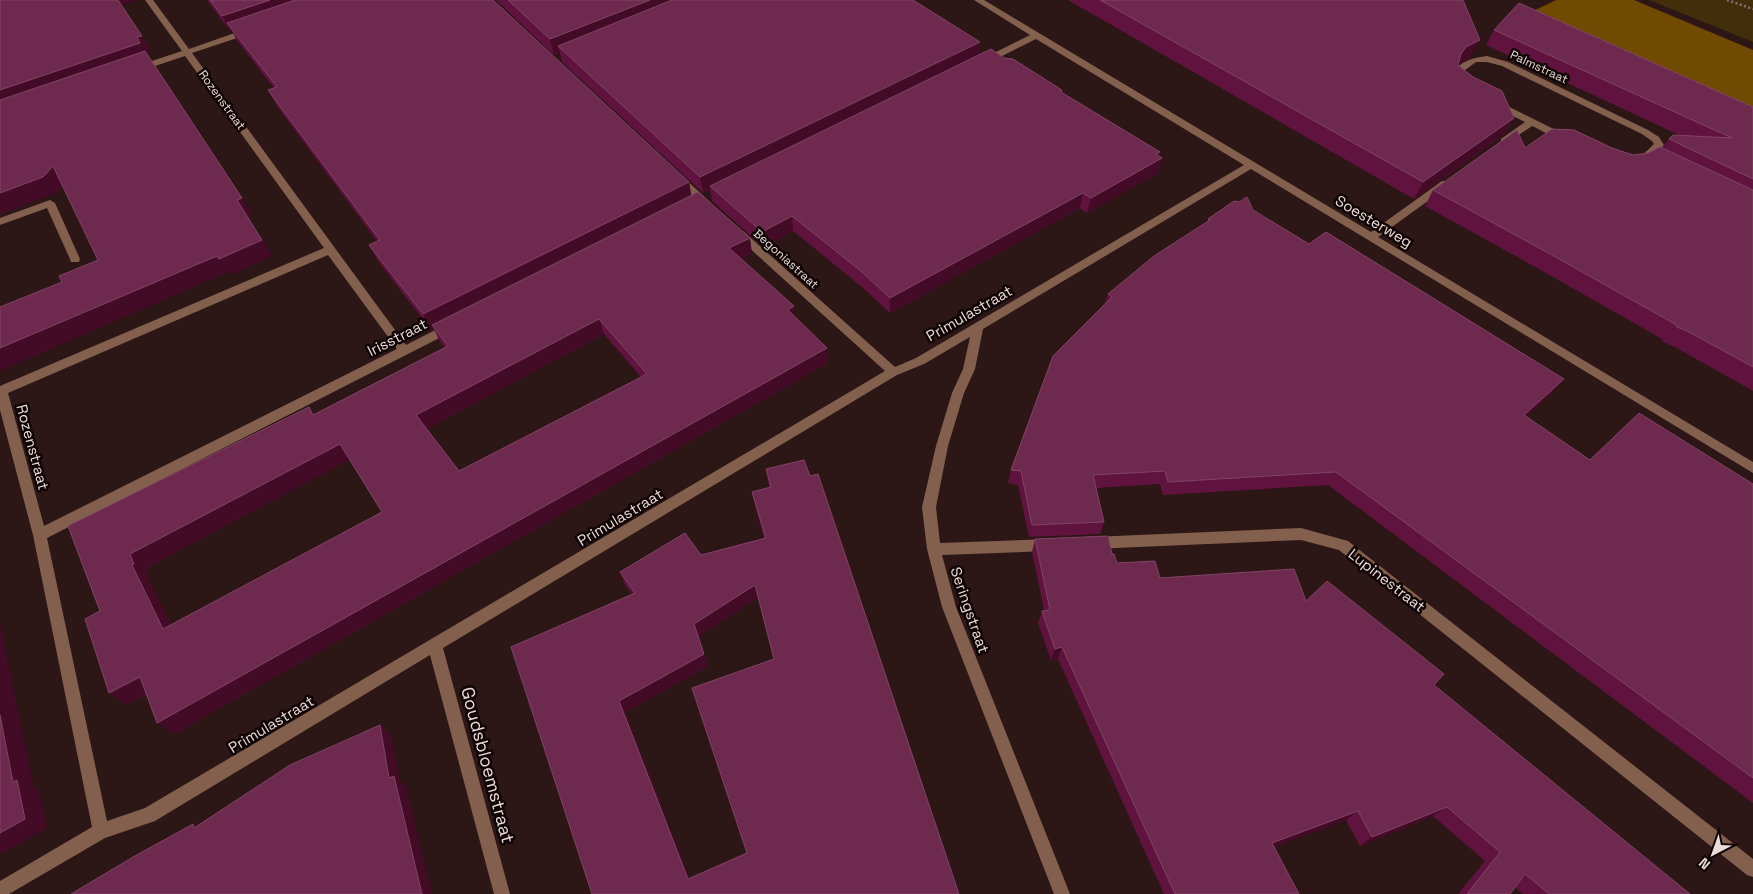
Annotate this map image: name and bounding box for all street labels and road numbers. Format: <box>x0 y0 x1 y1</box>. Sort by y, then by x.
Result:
street label: Palmstraat <box>1507 47 1571 87</box>
street label: Rozenstraat <box>195 67 249 133</box>
street label: Soesterweg <box>1332 191 1416 251</box>
street label: Begoniastraat <box>750 226 822 292</box>
street label: Primulastraat <box>923 281 1016 345</box>
street label: Irisstraat <box>364 314 430 360</box>
street label: Rozenstraat <box>12 402 54 492</box>
street label: Primulastraat <box>574 484 666 550</box>
street label: Lupinestraat <box>1345 544 1429 616</box>
street label: Seringstraat <box>946 564 994 656</box>
street label: Goudsbloemstraat <box>456 684 520 846</box>
street label: Primulastraat <box>225 691 317 757</box>

